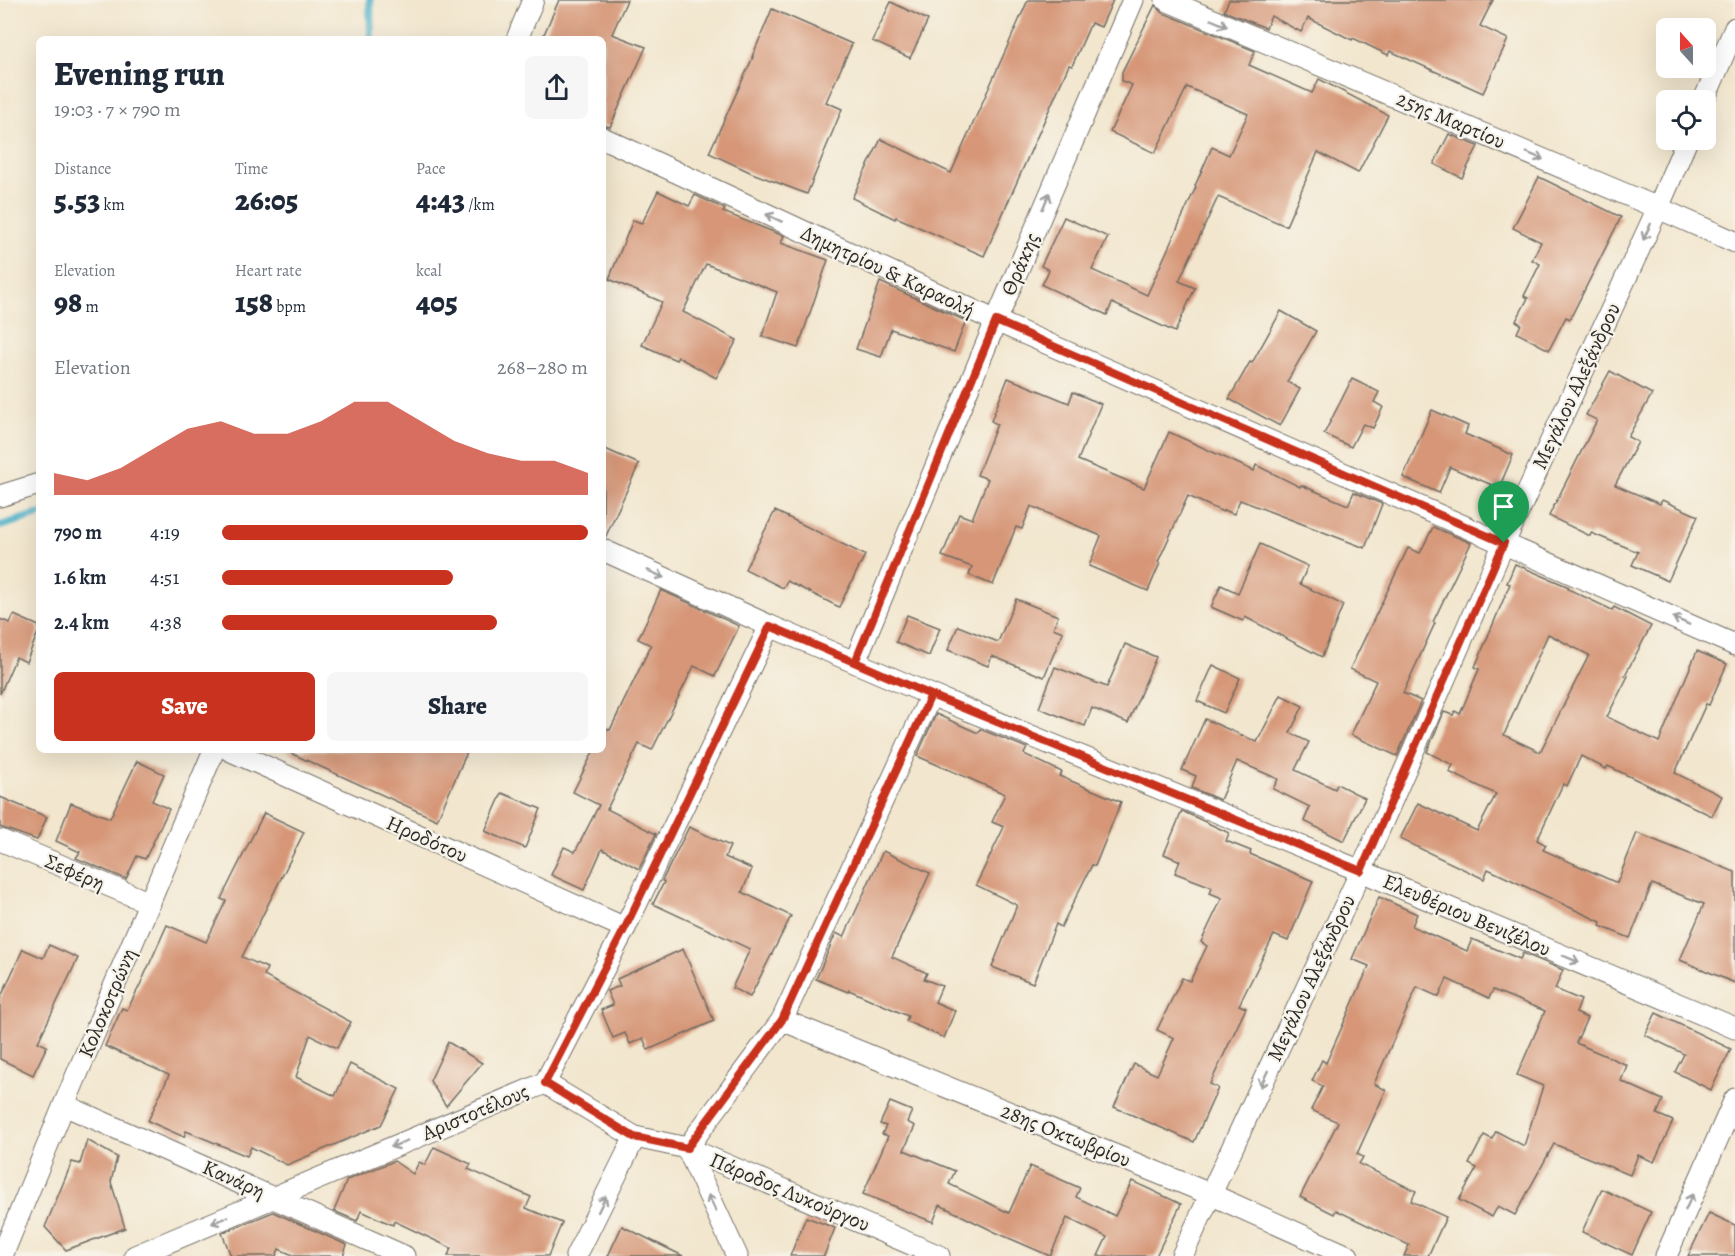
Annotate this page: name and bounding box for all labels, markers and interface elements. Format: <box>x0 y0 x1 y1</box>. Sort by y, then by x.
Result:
one-way arrow <box>1210 18 1228 29</box>
north arrow <box>1656 18 1716 78</box>
map controls <box>1656 18 1716 150</box>
text: Evening run <box>54 51 225 96</box>
button: share <box>525 56 588 119</box>
street label: 25ης Μαρτίου <box>1392 85 1510 155</box>
button: locate <box>1656 90 1716 150</box>
text: 19:03 · 7 × 790 m <box>54 96 181 123</box>
one-way arrow <box>1525 150 1543 162</box>
text: Distance <box>54 158 111 180</box>
text: Time <box>235 158 268 180</box>
text: Pace <box>416 158 446 180</box>
text: 5.53 <box>54 180 100 220</box>
text: 26:05 <box>235 180 298 220</box>
text: 4:43 <box>416 180 465 220</box>
one-way arrow <box>1041 192 1052 210</box>
text: km <box>100 194 125 216</box>
text: /km <box>465 194 495 216</box>
one-way arrow <box>766 211 784 223</box>
street label: Δημητρίου & Καραολή <box>796 218 980 324</box>
one-way arrow <box>1641 222 1652 240</box>
street label: Θράκης <box>994 228 1046 300</box>
text: Elevation <box>54 260 115 282</box>
text: Heart rate <box>235 260 302 282</box>
text: kcal <box>416 260 442 282</box>
text: 98 <box>54 282 82 322</box>
text: 158 <box>235 282 273 322</box>
text: 405 <box>416 282 458 322</box>
text: m <box>82 296 99 318</box>
text: bpm <box>273 296 306 318</box>
street label: Μεγάλου Αλεξάνδρου <box>1525 298 1627 474</box>
text: Elevation <box>54 354 131 381</box>
text: 268–280 m <box>497 354 588 381</box>
pin <box>1478 481 1529 543</box>
icon: arrive <box>1487 490 1520 523</box>
text: 790 m <box>54 519 102 546</box>
text: 4:19 <box>150 519 180 546</box>
text: 1.6 km <box>54 564 107 591</box>
text: 4:51 <box>150 564 179 591</box>
one-way arrow <box>647 569 665 580</box>
text: 2.4 km <box>54 609 109 636</box>
text: 4:38 <box>150 609 182 636</box>
one-way arrow <box>1673 615 1691 626</box>
button: Save <box>54 672 315 741</box>
button: Share <box>327 672 588 741</box>
street label: Ηροδότου <box>382 809 472 869</box>
street label: Σεφέρη <box>41 847 109 897</box>
street label: Ελευθέριου Βενιζέλου <box>1379 867 1555 963</box>
street label: Μεγάλου Αλεξάνδρου <box>1260 890 1362 1066</box>
street label: Κολοκοτρώνη <box>71 944 143 1062</box>
one-way arrow <box>1562 954 1580 965</box>
one-way arrow <box>1257 1069 1269 1087</box>
street label: Αριστοτέλους <box>417 1077 533 1147</box>
street label: 28ης Οκτωβρίου <box>997 1096 1135 1174</box>
one-way arrow <box>391 1139 409 1150</box>
street label: Πάροδος Λυκούργου <box>706 1146 874 1238</box>
street label: Κανάρη <box>198 1153 270 1205</box>
one-way arrow <box>706 1194 718 1212</box>
one-way arrow <box>1684 1194 1696 1212</box>
one-way arrow <box>596 1195 608 1213</box>
one-way arrow <box>211 1215 229 1226</box>

